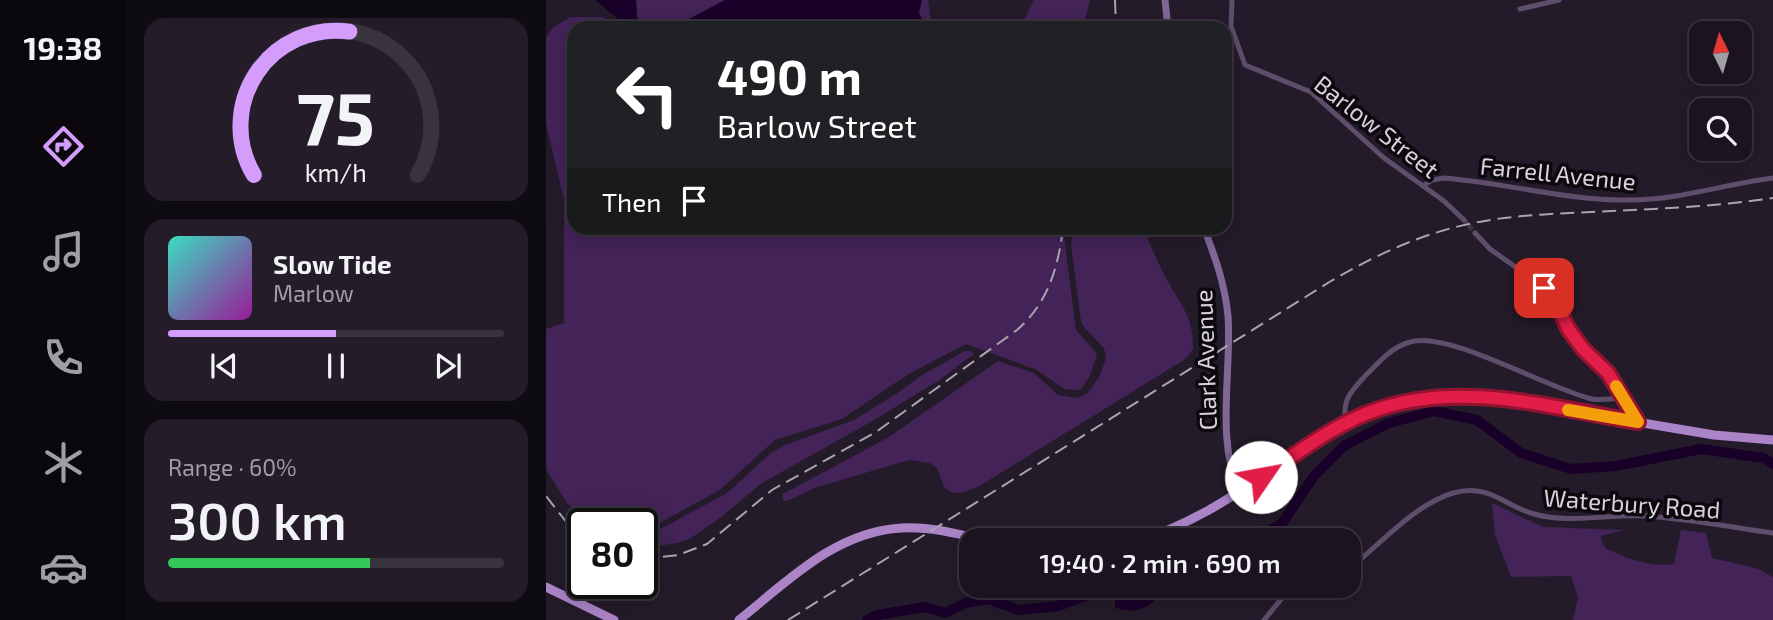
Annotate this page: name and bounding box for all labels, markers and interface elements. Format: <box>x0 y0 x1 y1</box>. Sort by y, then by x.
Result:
north arrow <box>1689 21 1752 84</box>
map controls <box>1689 21 1752 161</box>
text: 19:38 <box>23 28 103 66</box>
text: 490 m <box>717 46 862 105</box>
icon: left <box>602 49 693 140</box>
street label: Barlow Street <box>1309 68 1445 184</box>
text: 75 <box>297 73 375 161</box>
button: search <box>1689 98 1752 161</box>
text: Barlow Street <box>717 106 917 144</box>
icon: directions <box>39 122 88 171</box>
street label: Farrell Avenue <box>1479 150 1637 196</box>
text: km/h <box>305 157 367 187</box>
icon: arrive <box>675 182 713 220</box>
text: Then <box>602 186 661 217</box>
icon: music <box>39 227 88 276</box>
text: Slow Tide <box>273 248 392 279</box>
pin <box>1514 258 1574 318</box>
icon: arrive <box>1525 269 1563 307</box>
text: Marlow <box>273 279 354 307</box>
street label: Clark Avenue <box>1188 289 1222 431</box>
icon: phone <box>39 333 88 382</box>
icon: previous <box>205 347 243 385</box>
icon: pause <box>317 347 355 385</box>
icon: next <box>429 347 467 385</box>
icon: climate <box>39 438 88 487</box>
position arrow <box>1224 440 1298 514</box>
text: Range · 60% <box>168 453 297 481</box>
street label: Waterbury Road <box>1543 482 1721 524</box>
text: 300 km <box>168 488 347 550</box>
speed limit sign: 80 <box>567 508 658 599</box>
icon: car <box>39 543 88 592</box>
text: 19:40 · 2 min · 690 m <box>1040 547 1280 578</box>

